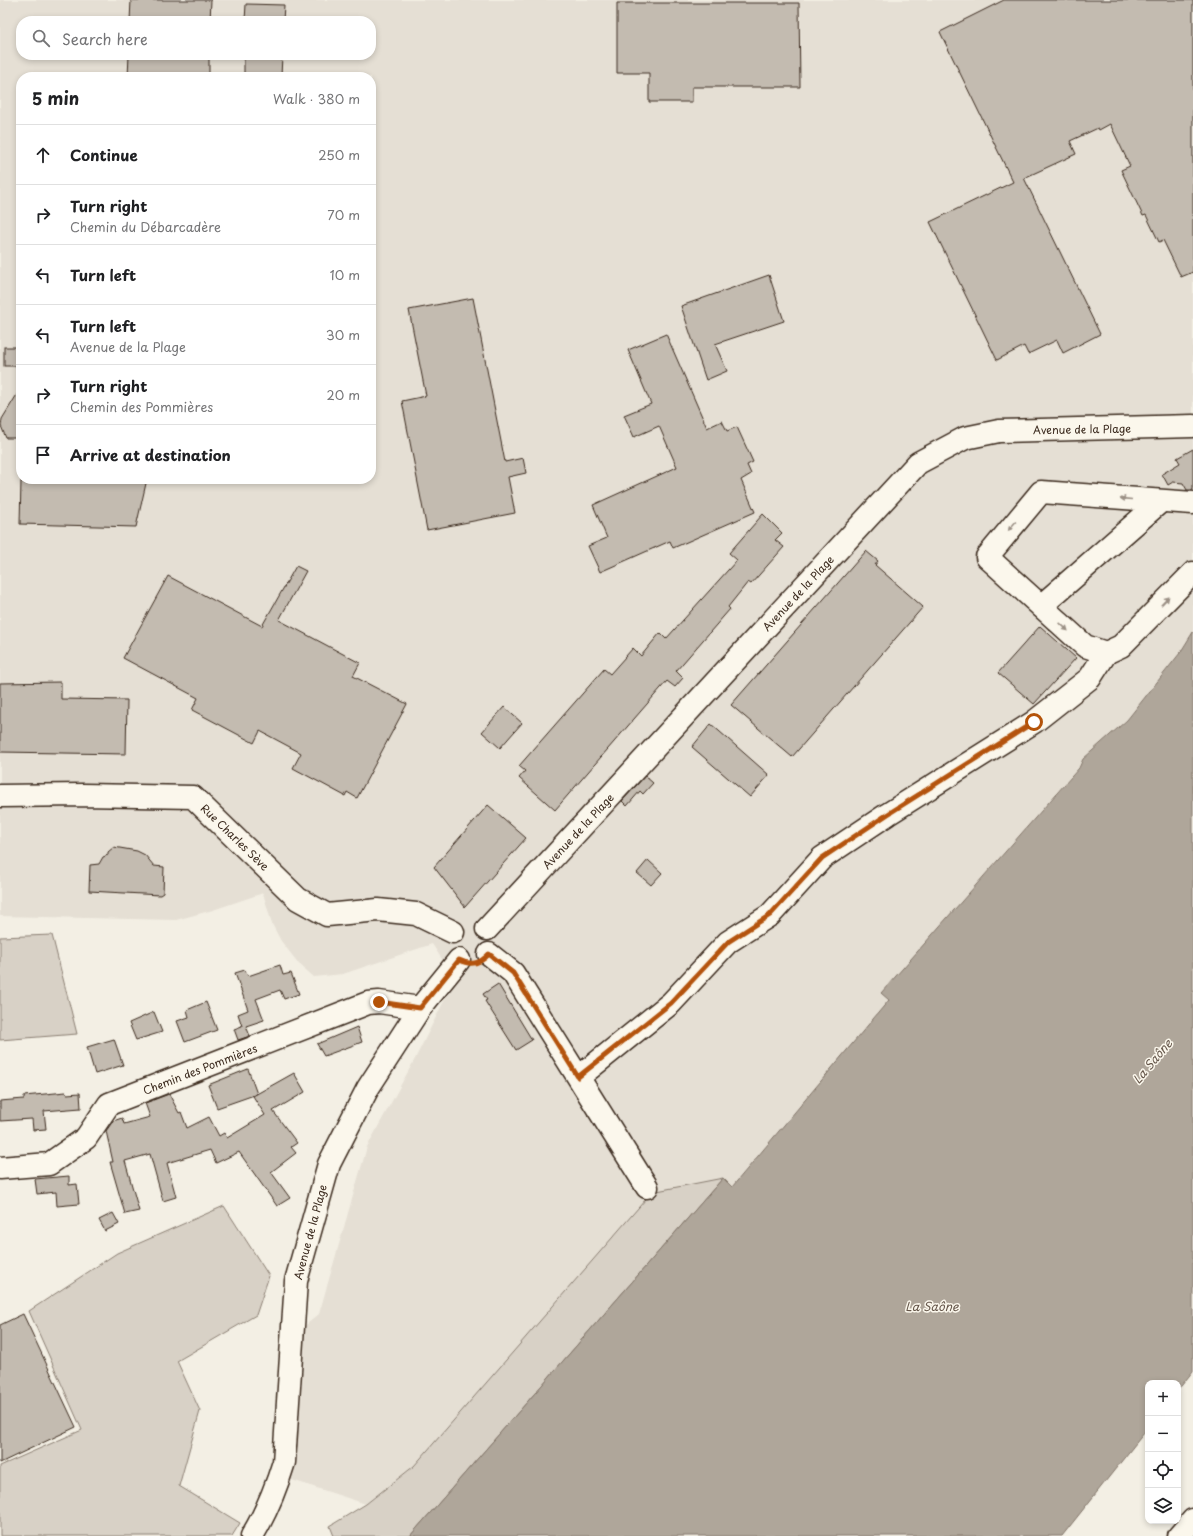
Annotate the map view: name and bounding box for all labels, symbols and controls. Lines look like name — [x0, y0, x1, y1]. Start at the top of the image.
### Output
search box — [16, 16, 376, 60]
icon: search — [30, 27, 52, 49]
text: Search here — [62, 27, 148, 50]
text: 5 min — [32, 85, 79, 111]
text: Walk · 380 m — [273, 89, 360, 108]
text: Continue — [70, 143, 138, 166]
icon: ahead — [32, 144, 54, 166]
text: 250 m — [318, 145, 360, 164]
text: Turn right — [70, 194, 147, 217]
icon: right — [32, 204, 54, 226]
text: 70 m — [327, 205, 360, 224]
text: Chemin du Débarcadère — [70, 217, 221, 236]
text: Turn left — [70, 263, 136, 286]
icon: left — [32, 264, 54, 286]
text: 10 m — [330, 265, 360, 284]
text: Turn left — [70, 314, 136, 337]
icon: left — [32, 324, 54, 346]
text: 30 m — [326, 325, 360, 344]
text: Avenue de la Plage — [70, 337, 186, 356]
text: Turn right — [70, 374, 147, 397]
icon: right — [32, 384, 54, 406]
text: 20 m — [326, 385, 360, 404]
text: Chemin des Pommières — [70, 397, 213, 416]
street label: Avenue de la Plage — [1033, 420, 1131, 438]
text: Arrive at destination — [70, 443, 231, 466]
icon: arrive — [32, 444, 54, 466]
one-way arrow — [1120, 495, 1132, 502]
one-way arrow — [1008, 521, 1017, 532]
street label: Avenue de la Plage — [758, 551, 838, 635]
one-way arrow — [1160, 596, 1170, 606]
one-way arrow — [1059, 623, 1069, 632]
route start — [1025, 713, 1043, 731]
street label: Avenue de la Plage — [538, 789, 618, 873]
street label: Rue Charles Sève — [197, 800, 273, 874]
route end — [370, 993, 388, 1011]
water label: La Saône — [1128, 1035, 1176, 1087]
street label: Chemin des Pommières — [140, 1039, 260, 1099]
street label: Avenue de la Plage — [289, 1182, 331, 1282]
water label: La Saône — [905, 1297, 959, 1315]
map controls — [1145, 1380, 1181, 1524]
button: + — [1145, 1380, 1181, 1416]
button: − — [1145, 1416, 1181, 1452]
button: locate — [1145, 1452, 1181, 1488]
button: layers — [1145, 1488, 1181, 1524]

